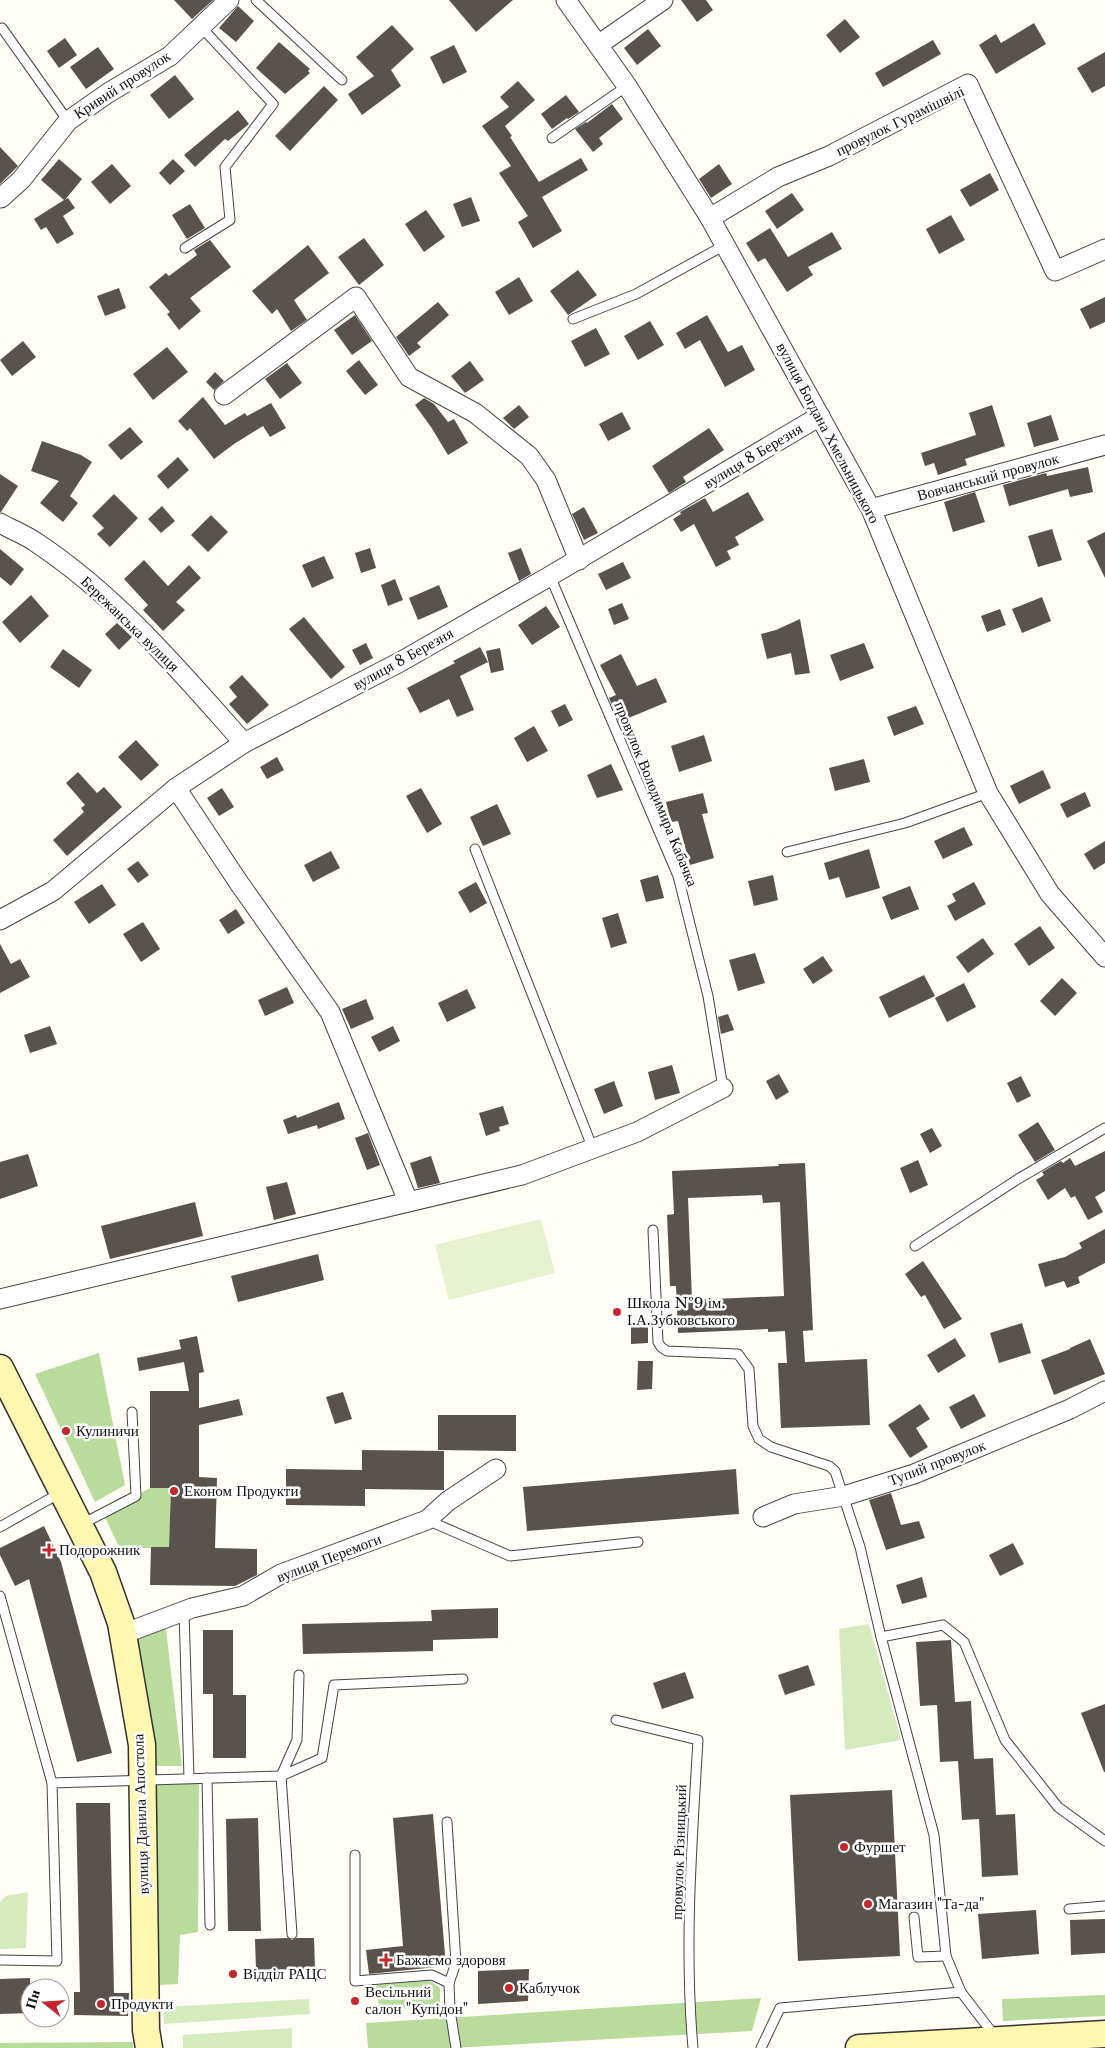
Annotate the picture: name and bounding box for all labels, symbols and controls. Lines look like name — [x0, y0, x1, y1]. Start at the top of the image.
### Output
street label: Кривий провулок — [70, 46, 174, 123]
street label: провулок Гурамішвілі — [832, 81, 967, 160]
street label: вулиця Богдана Хмельницького — [773, 339, 884, 527]
street label: вулиця 8 Березня — [700, 419, 806, 493]
street label: Вовчанський провулок — [915, 448, 1062, 505]
street label: Бережанська вулиця — [77, 572, 184, 676]
street label: вулиця 8 Березня — [349, 623, 456, 694]
street label: провулок Володимира Кабачка — [611, 698, 702, 889]
place label: Школа №9 ім. І.А.Зубковського — [627, 1293, 735, 1329]
marker: Школа №9 ім. І.А.Зубковського — [611, 1306, 623, 1318]
place label: Кулиничи — [76, 1421, 139, 1440]
marker: Кулиничи — [60, 1425, 72, 1437]
street label: Тупий провулок — [885, 1435, 989, 1490]
place label: Економ Продукти — [184, 1481, 298, 1500]
marker: Економ Продукти — [168, 1485, 180, 1497]
street label: вулиця Перемоги — [274, 1529, 384, 1586]
place label: Подорожник — [59, 1540, 141, 1559]
marker: Подорожник — [43, 1544, 55, 1556]
street label: вулиця Данила Апостола — [128, 1733, 153, 1895]
street label: провулок Різницький — [667, 1784, 690, 1920]
place label: Фуршет — [854, 1837, 906, 1856]
marker: Фуршет — [838, 1841, 850, 1853]
place label: Магазин "Та-да" — [878, 1894, 984, 1913]
marker: Магазин "Та-да" — [862, 1898, 874, 1910]
place label: Бажаємо здоровя — [396, 1950, 506, 1969]
marker: Бажаємо здоровя — [380, 1954, 392, 1966]
place label: Відділ РАЦС — [243, 1964, 327, 1983]
marker: Відділ РАЦС — [227, 1968, 239, 1980]
north arrow — [20, 1978, 70, 2028]
place label: Каблучок — [519, 1978, 581, 1997]
place label: Весільний салон "Купідон" — [365, 1982, 468, 2018]
marker: Каблучок — [503, 1982, 515, 1994]
text: Пн — [21, 1987, 44, 2011]
place label: Продукти — [111, 1994, 173, 2013]
marker: Весільний салон "Купідон" — [349, 1995, 361, 2007]
marker: Продукти — [95, 1998, 107, 2010]

